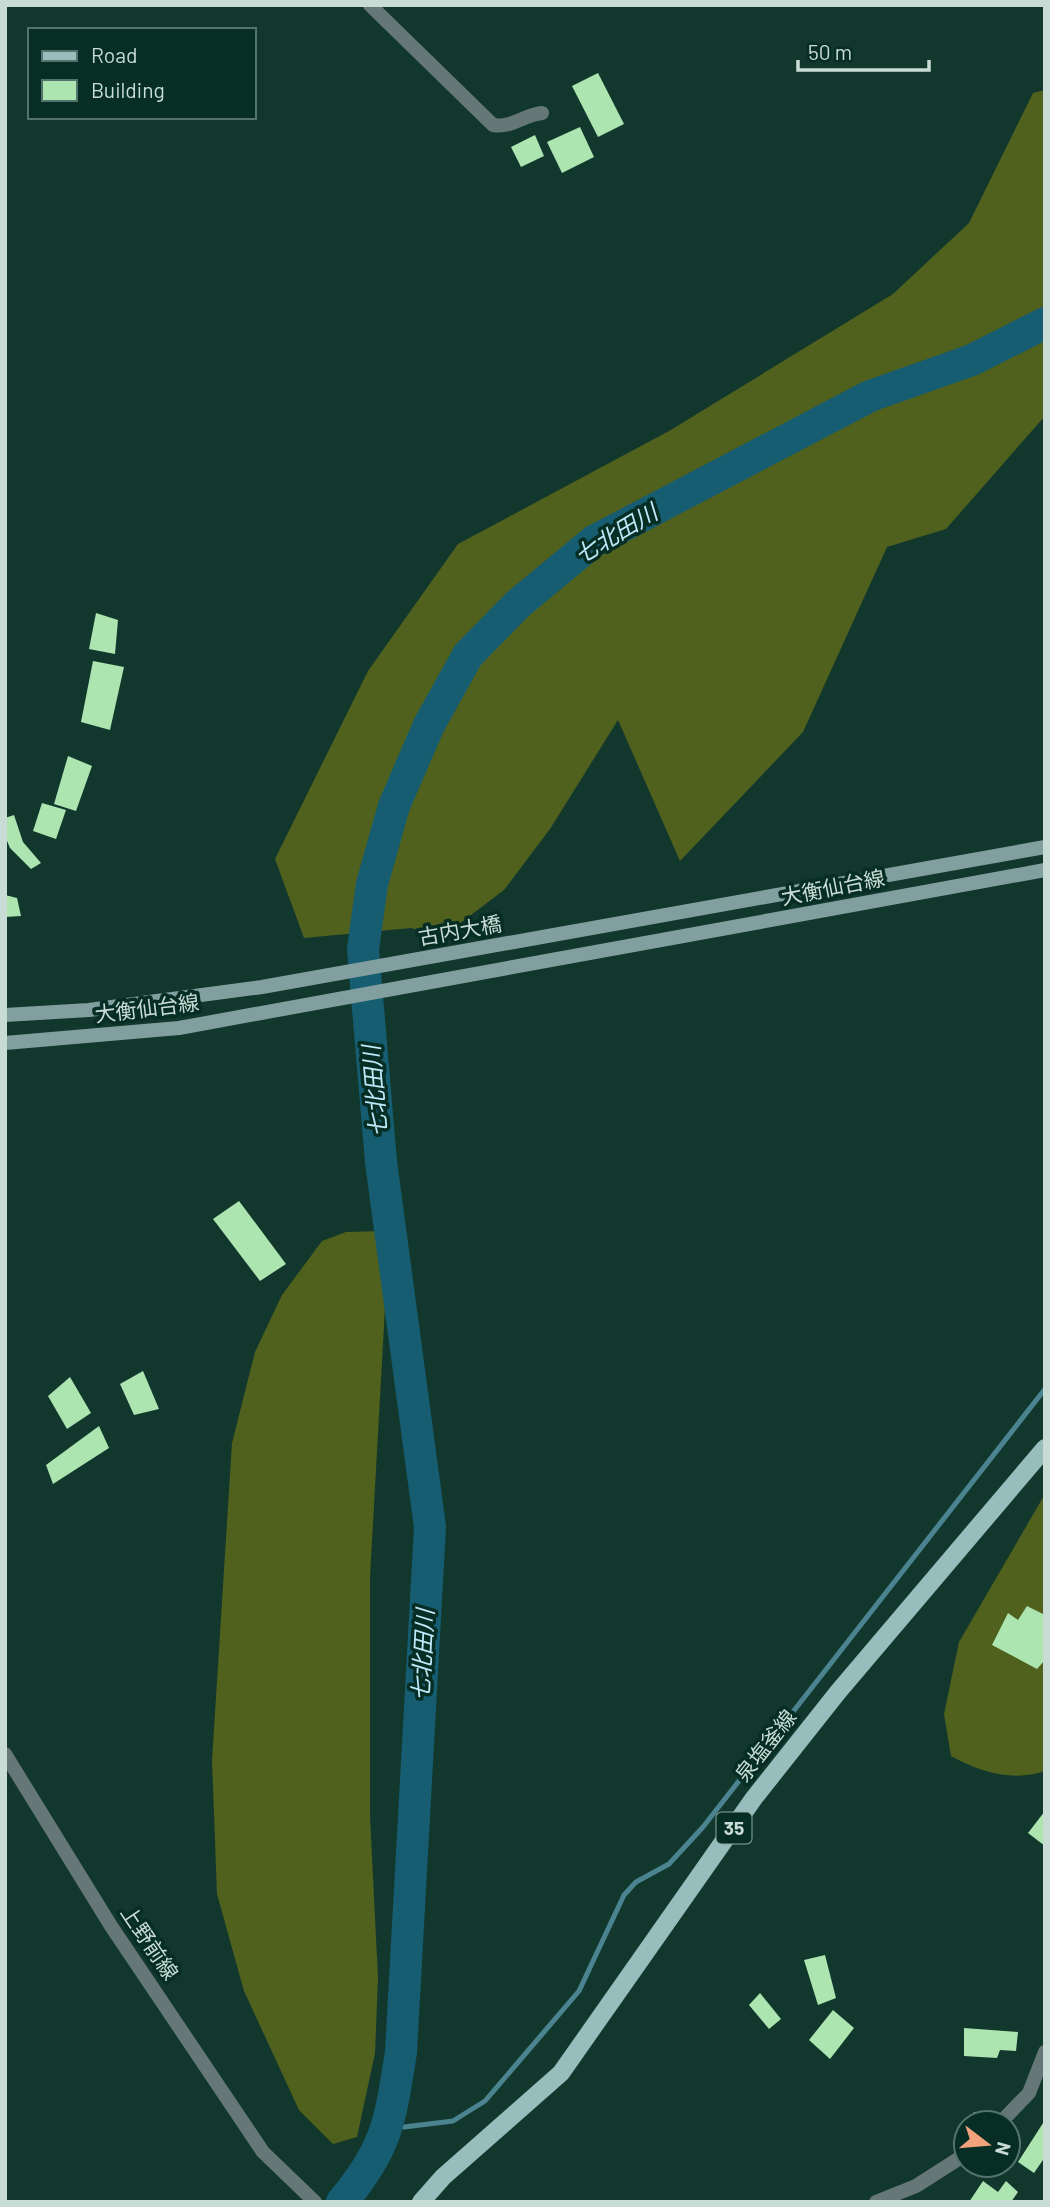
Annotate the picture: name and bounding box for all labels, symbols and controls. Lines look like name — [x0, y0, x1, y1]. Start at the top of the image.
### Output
legend — [28, 28, 256, 119]
scale bar — [798, 28, 929, 72]
text: 50 m — [808, 39, 852, 64]
text: Road — [91, 42, 137, 67]
text: Building — [91, 77, 165, 102]
water label: 七北田川 — [569, 496, 665, 569]
street label: 大衡仙台線 — [779, 864, 887, 909]
street label: 古内大橋 — [416, 910, 503, 949]
street label: 大衡仙台線 — [93, 989, 200, 1026]
water label: 七北田川 — [356, 1041, 392, 1138]
water label: 七北田川 — [406, 1605, 439, 1702]
street label: 泉塩釜線 — [729, 1704, 801, 1786]
road number: 35 — [716, 1812, 752, 1844]
street label: 上野前線 — [116, 1900, 184, 1984]
north arrow — [952, 2109, 1022, 2179]
text: N — [991, 2140, 1017, 2158]

